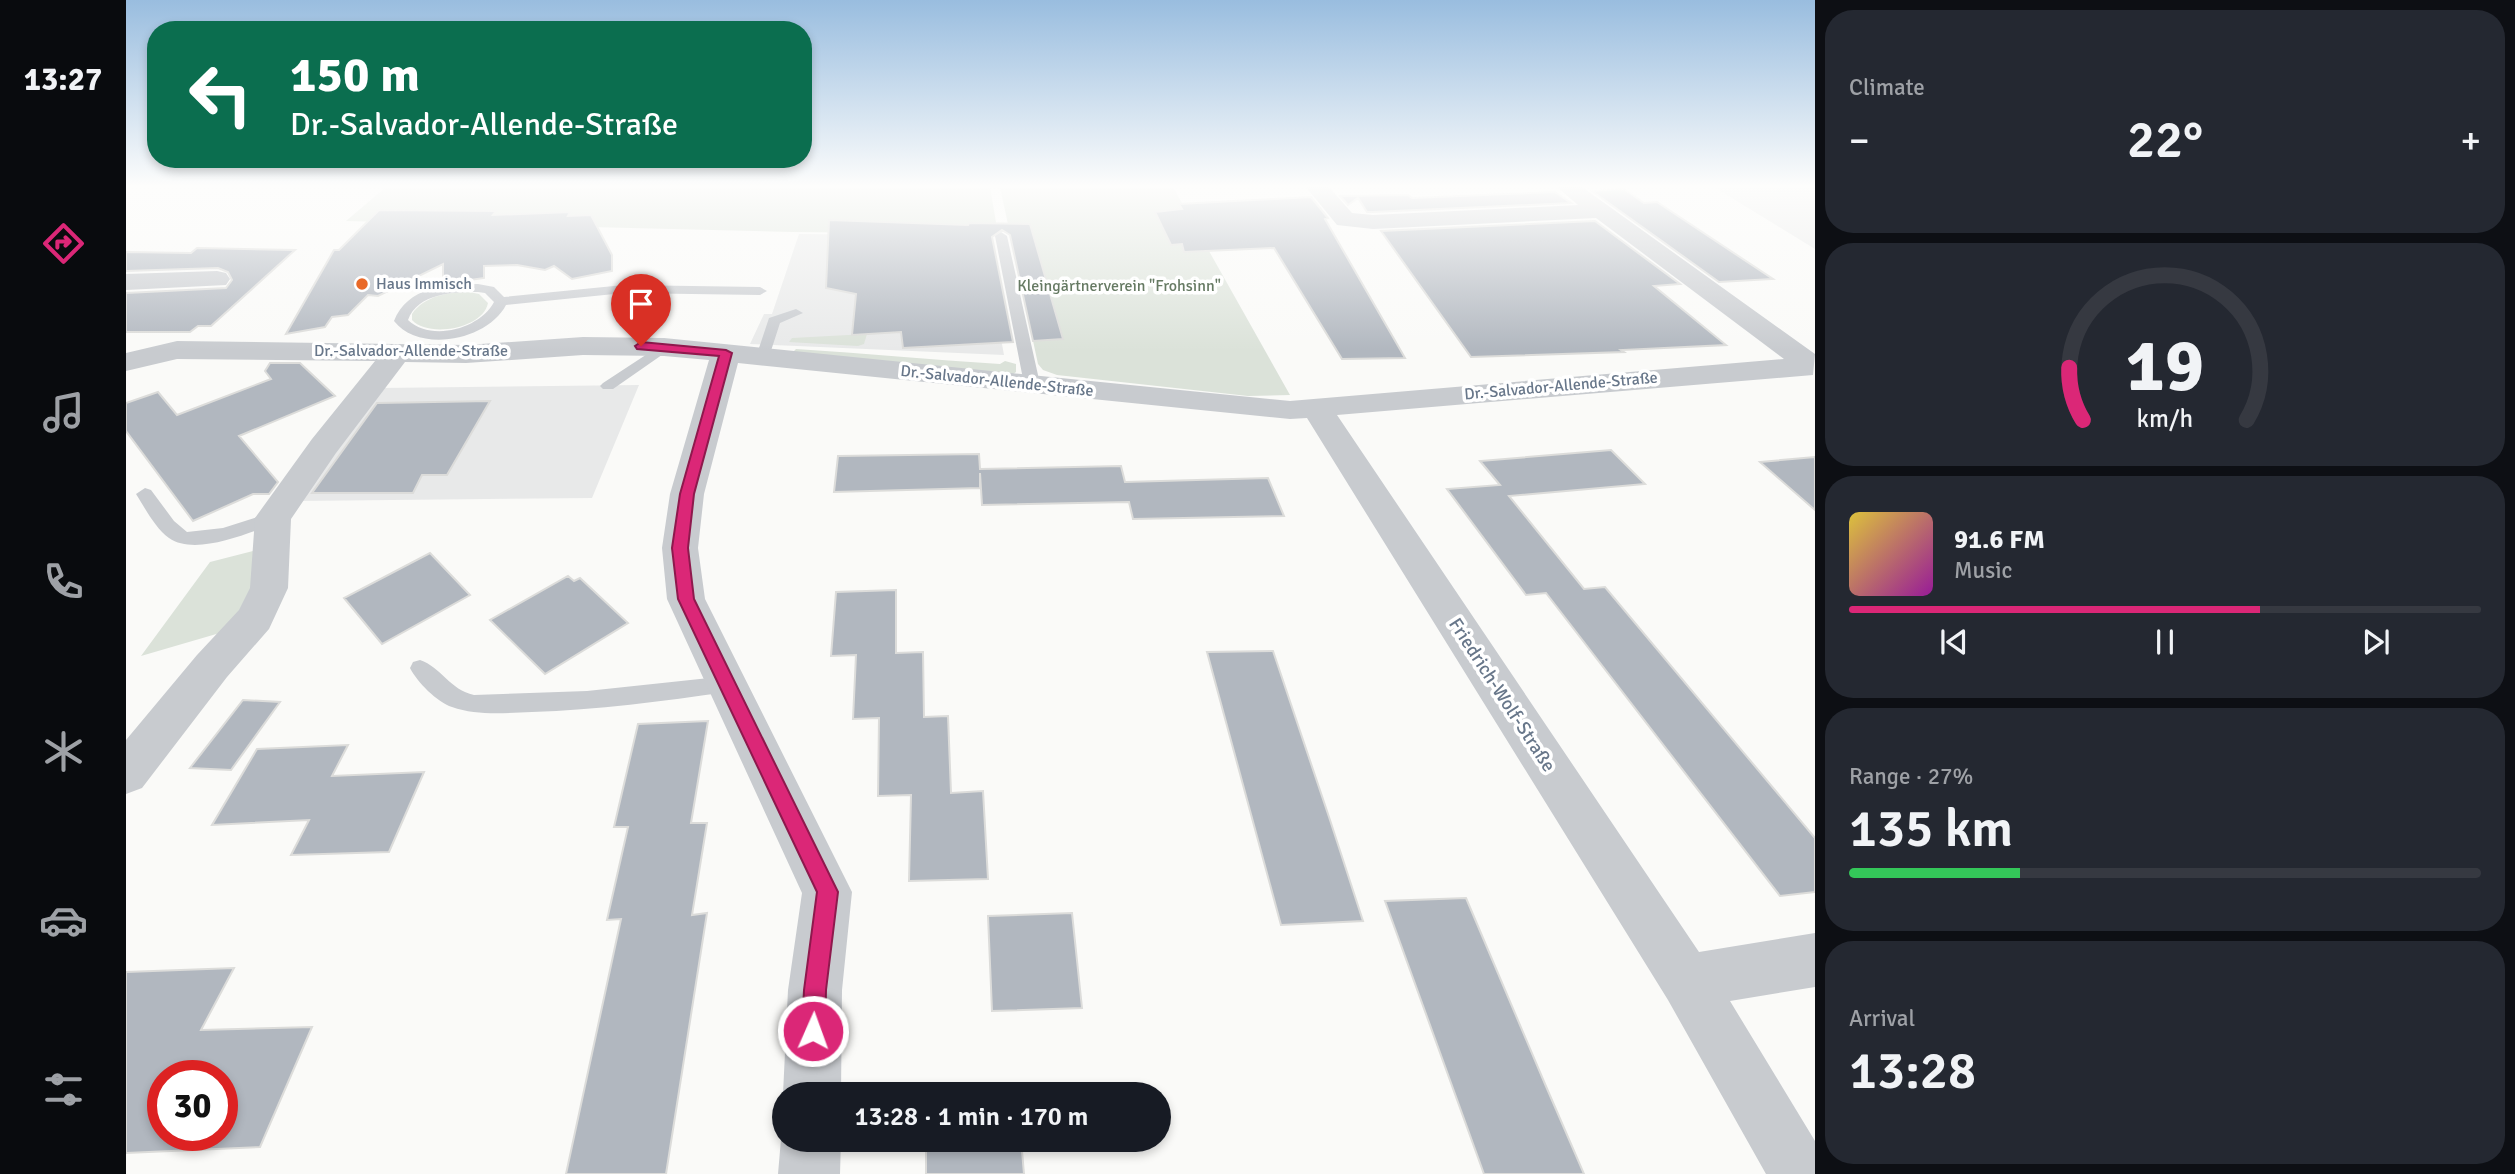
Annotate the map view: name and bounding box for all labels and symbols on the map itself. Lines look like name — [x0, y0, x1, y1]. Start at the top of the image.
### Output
place label: Haus Immisch — [376, 274, 472, 294]
pin — [611, 274, 671, 346]
marker: Haus Immisch — [354, 276, 370, 292]
park label: Kleingärtnerverein "Frohsinn" — [1017, 276, 1221, 296]
street label: Dr.-Salvador-Allende-Straße — [314, 341, 508, 361]
street label: Dr.-Salvador-Allende-Straße — [899, 361, 1095, 401]
street label: Dr.-Salvador-Allende-Straße — [1463, 368, 1659, 404]
street label: Friedrich-Wolf-Straße — [1443, 613, 1561, 777]
position arrow — [776, 994, 850, 1068]
speed limit sign: 30 — [147, 1060, 238, 1151]

